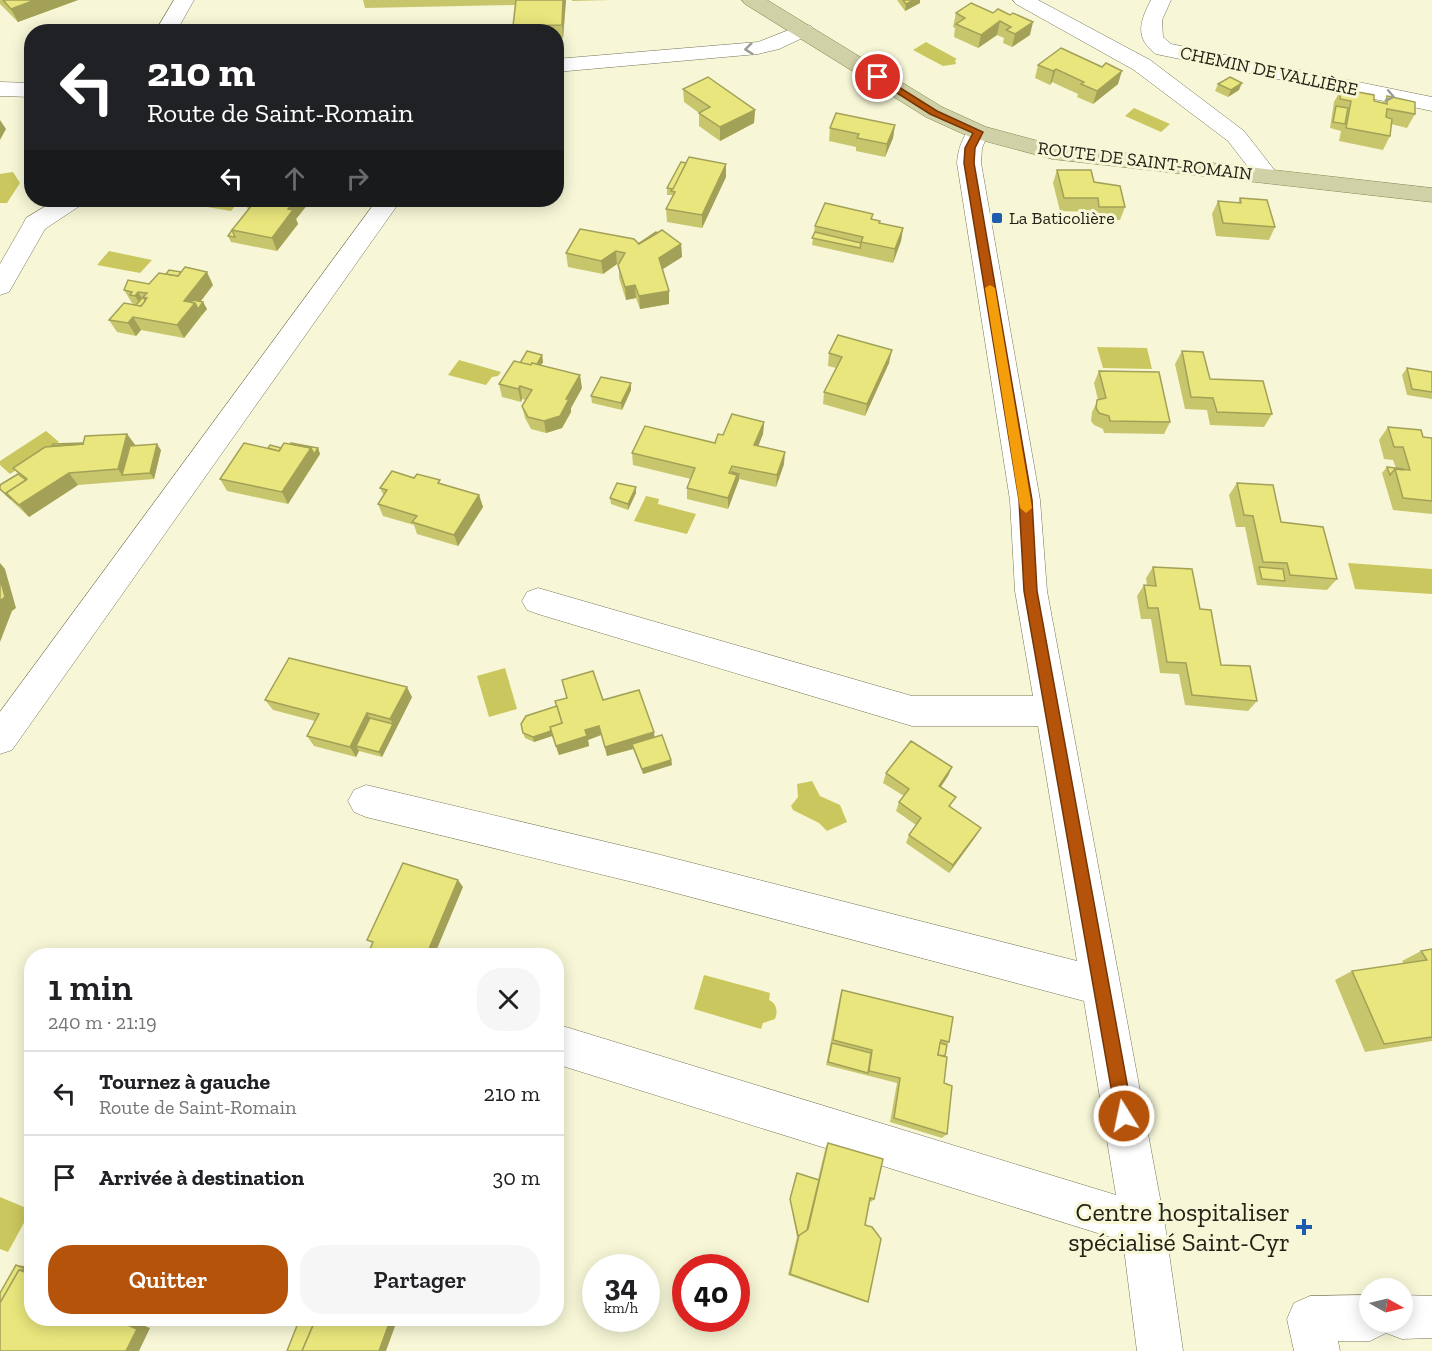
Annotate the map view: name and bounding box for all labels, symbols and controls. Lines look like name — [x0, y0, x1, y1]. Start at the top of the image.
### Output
street label: CHEMIN DE VALLIÈRE — [1178, 41, 1360, 101]
one-way arrow — [745, 42, 754, 55]
text: 210 m — [147, 46, 255, 97]
icon: left — [48, 48, 126, 126]
pin — [852, 51, 903, 102]
icon: arrive — [861, 60, 894, 93]
one-way arrow — [1385, 89, 1395, 102]
text: Route de Saint-Romain — [147, 97, 414, 129]
street label: ROUTE DE SAINT-ROMAIN — [1036, 137, 1254, 185]
icon: left — [215, 162, 248, 195]
icon: ahead — [278, 162, 311, 195]
icon: right — [341, 162, 374, 195]
place label: La Baticolière — [1009, 207, 1115, 229]
marker: La Baticolière — [990, 211, 1004, 225]
text: 1 min — [48, 966, 133, 1009]
button: close — [477, 968, 540, 1031]
text: 240 m · 21:19 — [48, 1010, 157, 1034]
text: Tournez à gauche — [99, 1068, 270, 1095]
icon: left — [48, 1077, 81, 1110]
text: 210 m — [484, 1080, 540, 1107]
position arrow — [1092, 1084, 1156, 1148]
text: Route de Saint-Romain — [99, 1095, 296, 1119]
icon: arrive — [48, 1161, 81, 1194]
text: Arrivée à destination — [99, 1164, 304, 1191]
text: 30 m — [493, 1164, 540, 1191]
place label: Centre hospitaliser spécialisé Saint-Cyr — [1068, 1196, 1290, 1258]
marker: Centre hospitaliser spécialisé Saint-Cyr — [1295, 1218, 1313, 1236]
button: Quitter — [48, 1245, 288, 1314]
button: Partager — [300, 1245, 540, 1314]
speed limit sign: 40 — [672, 1254, 750, 1332]
text: 34 — [604, 1268, 638, 1304]
north arrow — [1359, 1278, 1413, 1332]
map controls — [1359, 1278, 1413, 1332]
text: km/h — [604, 1299, 638, 1317]

